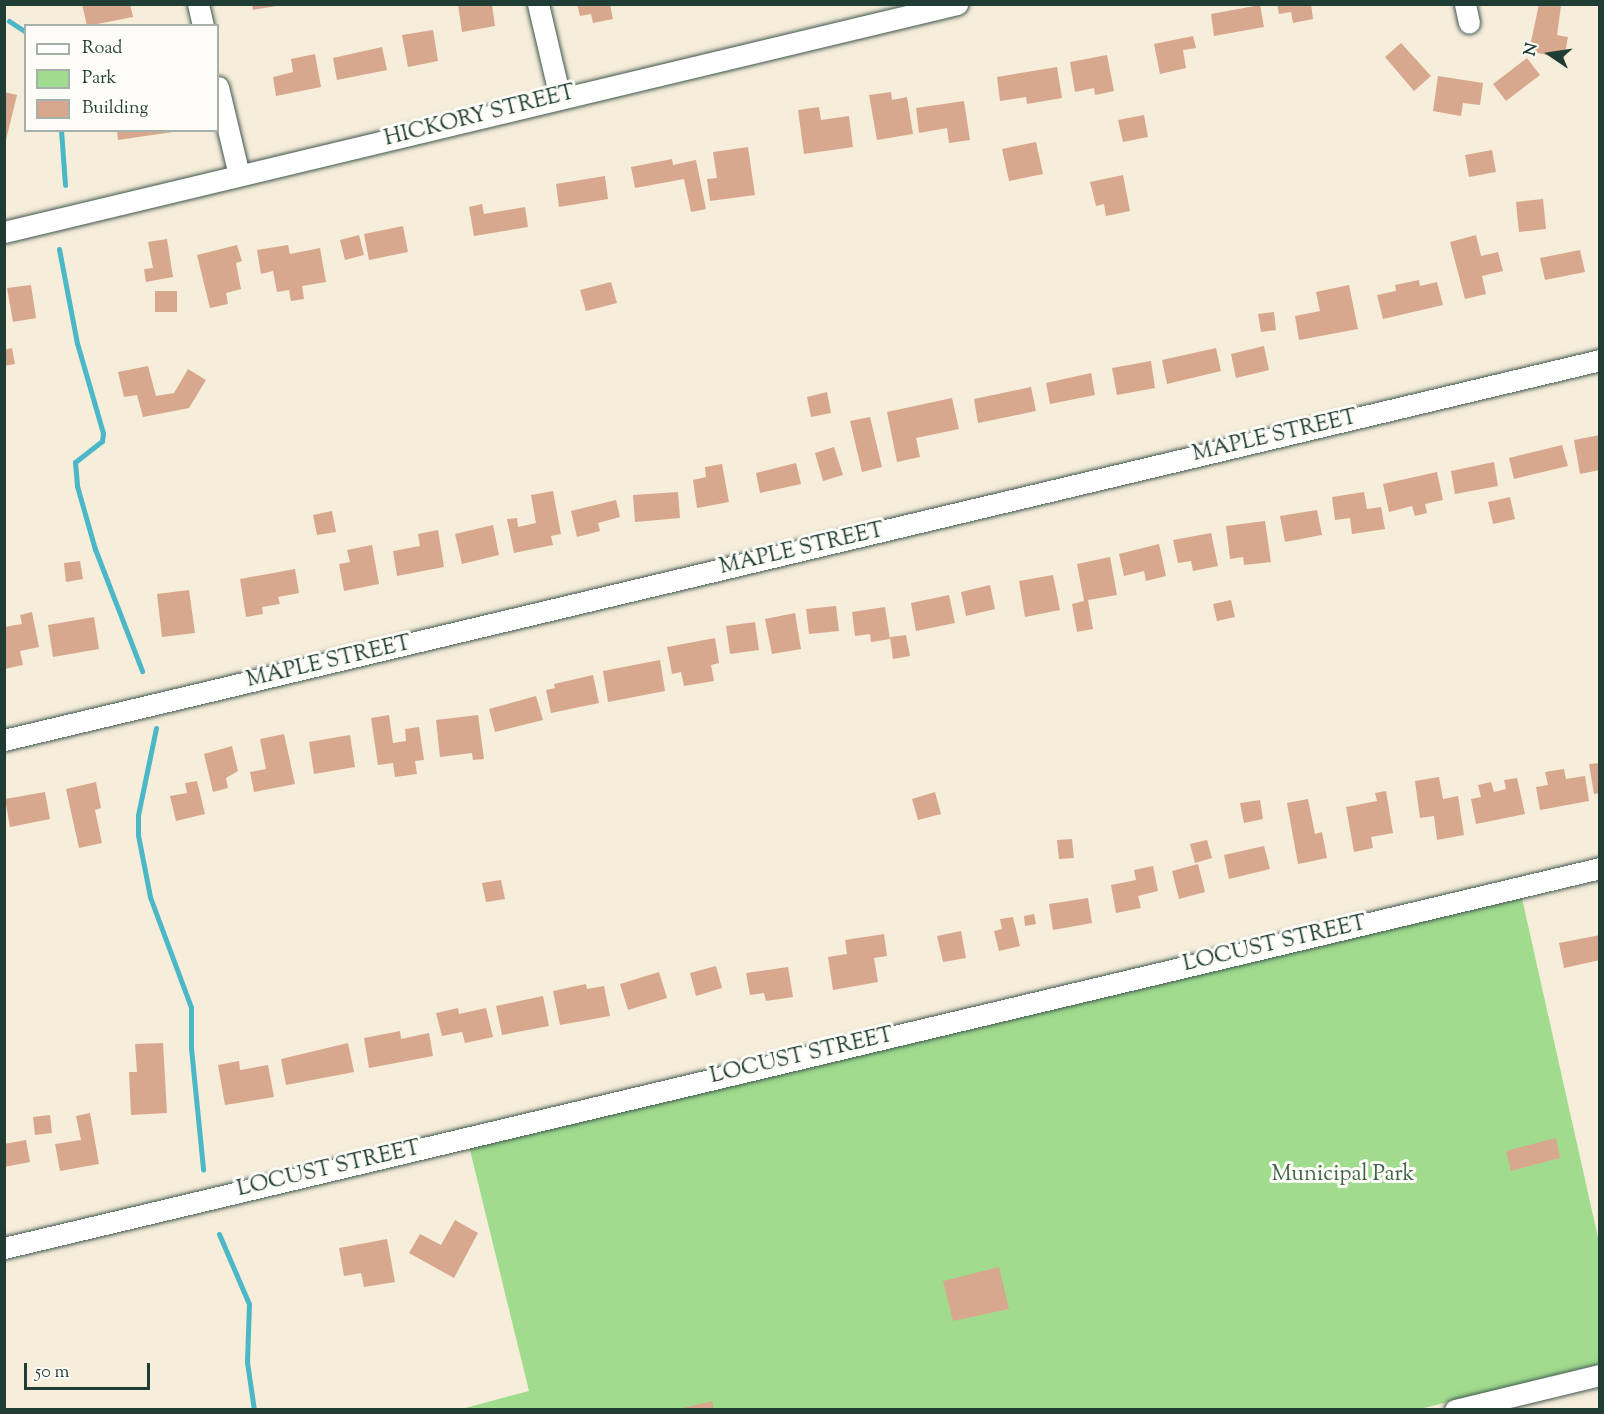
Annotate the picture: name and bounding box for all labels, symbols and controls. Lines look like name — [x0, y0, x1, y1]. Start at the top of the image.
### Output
legend — [24, 24, 219, 132]
north arrow — [1520, 24, 1580, 84]
text: Road — [82, 36, 122, 62]
text: N — [1519, 41, 1545, 59]
text: Park — [82, 66, 116, 92]
street label: HICKORY STREET — [382, 81, 578, 153]
text: Building — [82, 96, 148, 122]
street label: MAPLE STREET — [1190, 405, 1360, 469]
street label: MAPLE STREET — [717, 518, 887, 582]
street label: MAPLE STREET — [244, 631, 414, 695]
street label: LOCUST STREET — [1181, 911, 1369, 979]
street label: LOCUST STREET — [708, 1023, 896, 1091]
street label: LOCUST STREET — [235, 1136, 423, 1204]
park label: Municipal Park — [1271, 1163, 1415, 1189]
scale bar — [27, 1351, 153, 1389]
text: 50 m — [35, 1360, 69, 1386]

